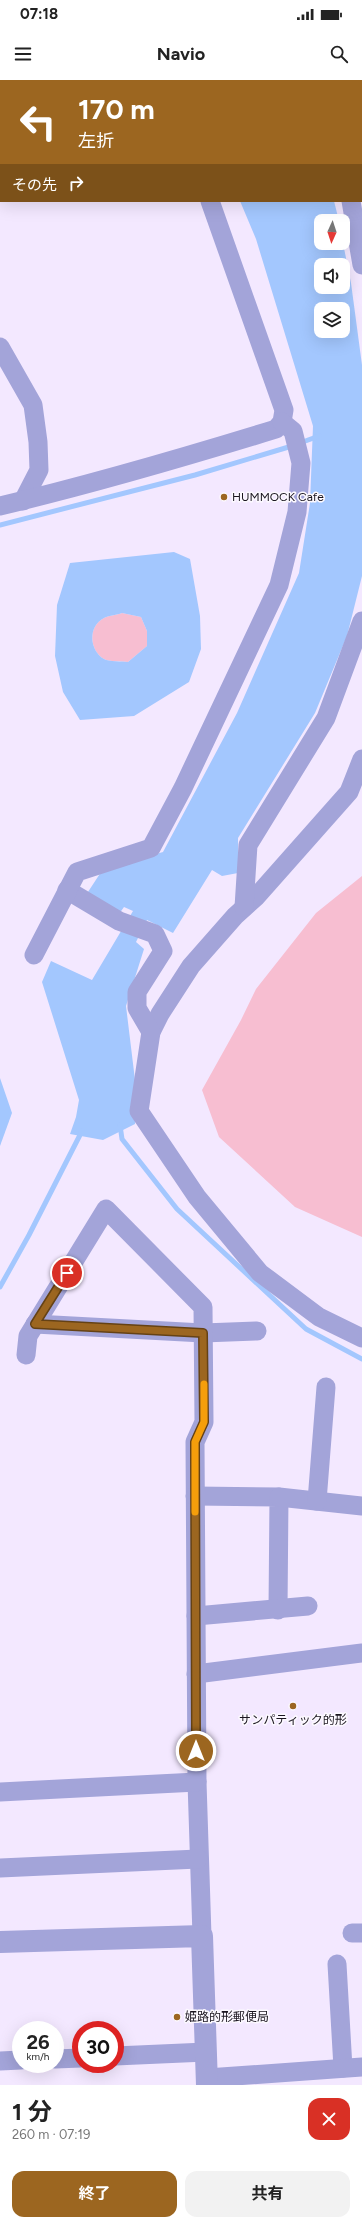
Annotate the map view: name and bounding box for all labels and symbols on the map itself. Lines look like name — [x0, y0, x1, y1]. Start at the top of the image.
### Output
north arrow — [314, 214, 350, 250]
place label: HUMMOCK Cafe — [232, 490, 324, 504]
marker: HUMMOCK Cafe — [219, 492, 229, 502]
pin — [50, 1256, 84, 1290]
marker: サンパティック的形 — [288, 1701, 298, 1711]
place label: サンパティック的形 — [239, 1713, 347, 1727]
position arrow — [175, 1730, 217, 1772]
place label: 姫路的形郵便局 — [185, 2010, 269, 2024]
marker: 姫路的形郵便局 — [172, 2012, 182, 2022]
speed limit sign: 30 — [72, 2021, 124, 2073]

